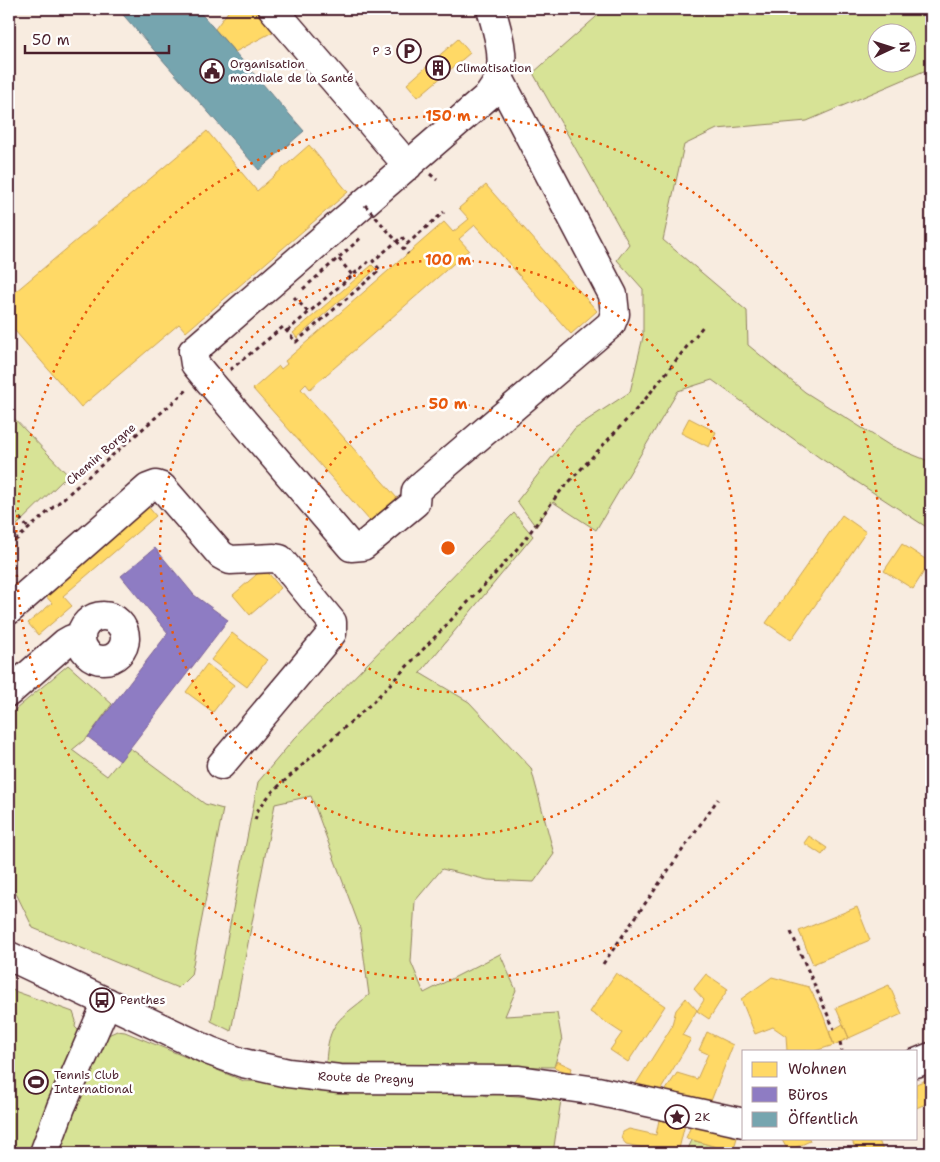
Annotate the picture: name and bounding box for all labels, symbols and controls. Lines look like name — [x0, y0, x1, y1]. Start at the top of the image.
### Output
scale bar — [25, 22, 169, 54]
north arrow — [868, 22, 918, 72]
text: 50 m — [32, 30, 70, 50]
parking icon: P 3 — [396, 38, 422, 64]
text: N — [896, 41, 914, 53]
place label: P 3 — [373, 43, 392, 59]
building icon: Climatisation — [425, 55, 451, 81]
place label: Organisation mondiale de la Santé — [230, 56, 354, 86]
public building icon: Organisation mondiale de la Santé — [199, 58, 225, 84]
place label: Climatisation — [456, 60, 532, 76]
text: 150 m — [425, 106, 471, 126]
text: 100 m — [425, 250, 471, 270]
text: 50 m — [429, 394, 468, 414]
street label: Chemin Borgne — [63, 419, 139, 489]
centre of rings — [439, 539, 457, 557]
bus stop icon: Penthes — [89, 987, 115, 1013]
place label: Penthes — [120, 992, 165, 1008]
legend — [742, 1050, 918, 1140]
text: Wohnen — [788, 1059, 847, 1079]
place label: Tennis Club International — [54, 1067, 133, 1097]
street label: Route de Pregny — [318, 1068, 414, 1088]
sports icon: Tennis Club International — [23, 1069, 49, 1095]
text: Büros — [788, 1085, 828, 1105]
place icon: 2K — [664, 1104, 690, 1130]
place label: 2K — [694, 1109, 710, 1125]
text: Öffentlich — [788, 1109, 858, 1129]

